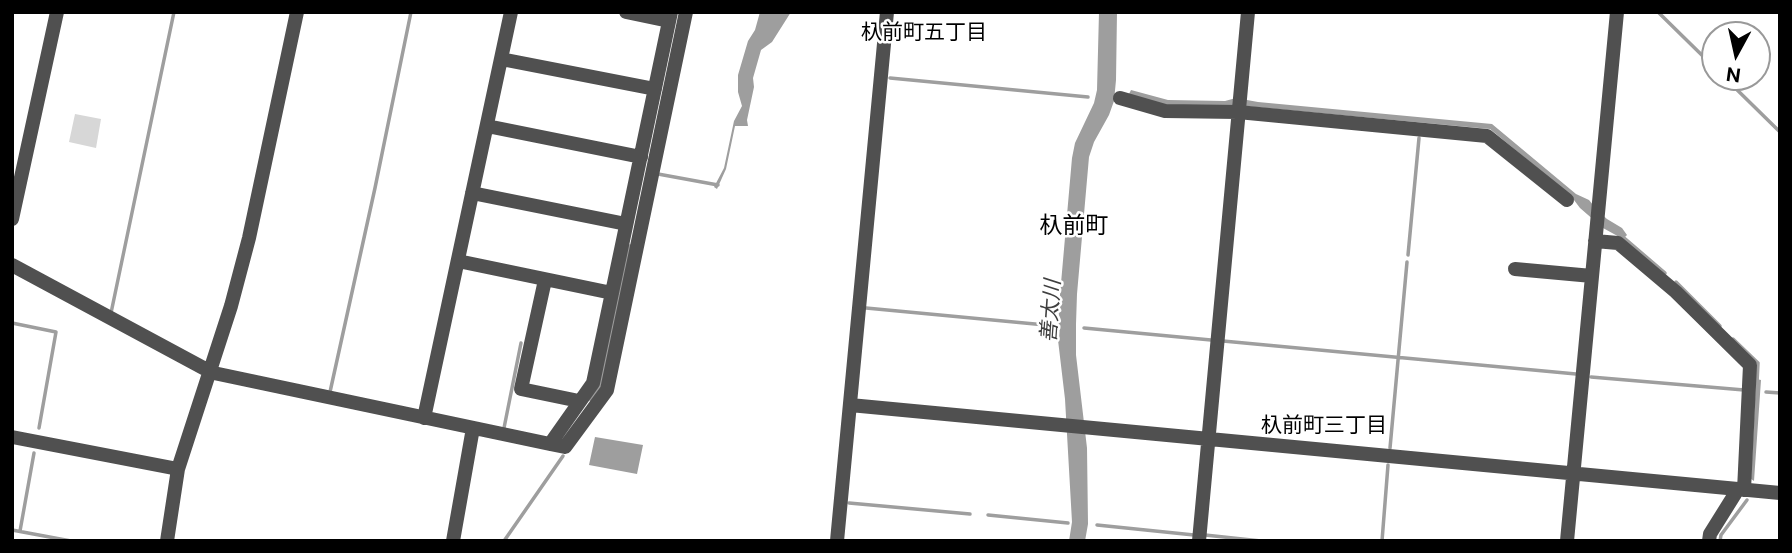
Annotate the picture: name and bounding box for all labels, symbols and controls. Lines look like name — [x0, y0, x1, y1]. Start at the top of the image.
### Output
district label: 杁前町五丁目 — [861, 20, 987, 46]
north arrow — [1701, 21, 1771, 91]
text: N — [1724, 63, 1742, 87]
district label: 杁前町 — [1040, 212, 1108, 240]
water label: 善太川 — [1036, 279, 1066, 343]
district label: 杁前町三丁目 — [1261, 413, 1387, 439]

